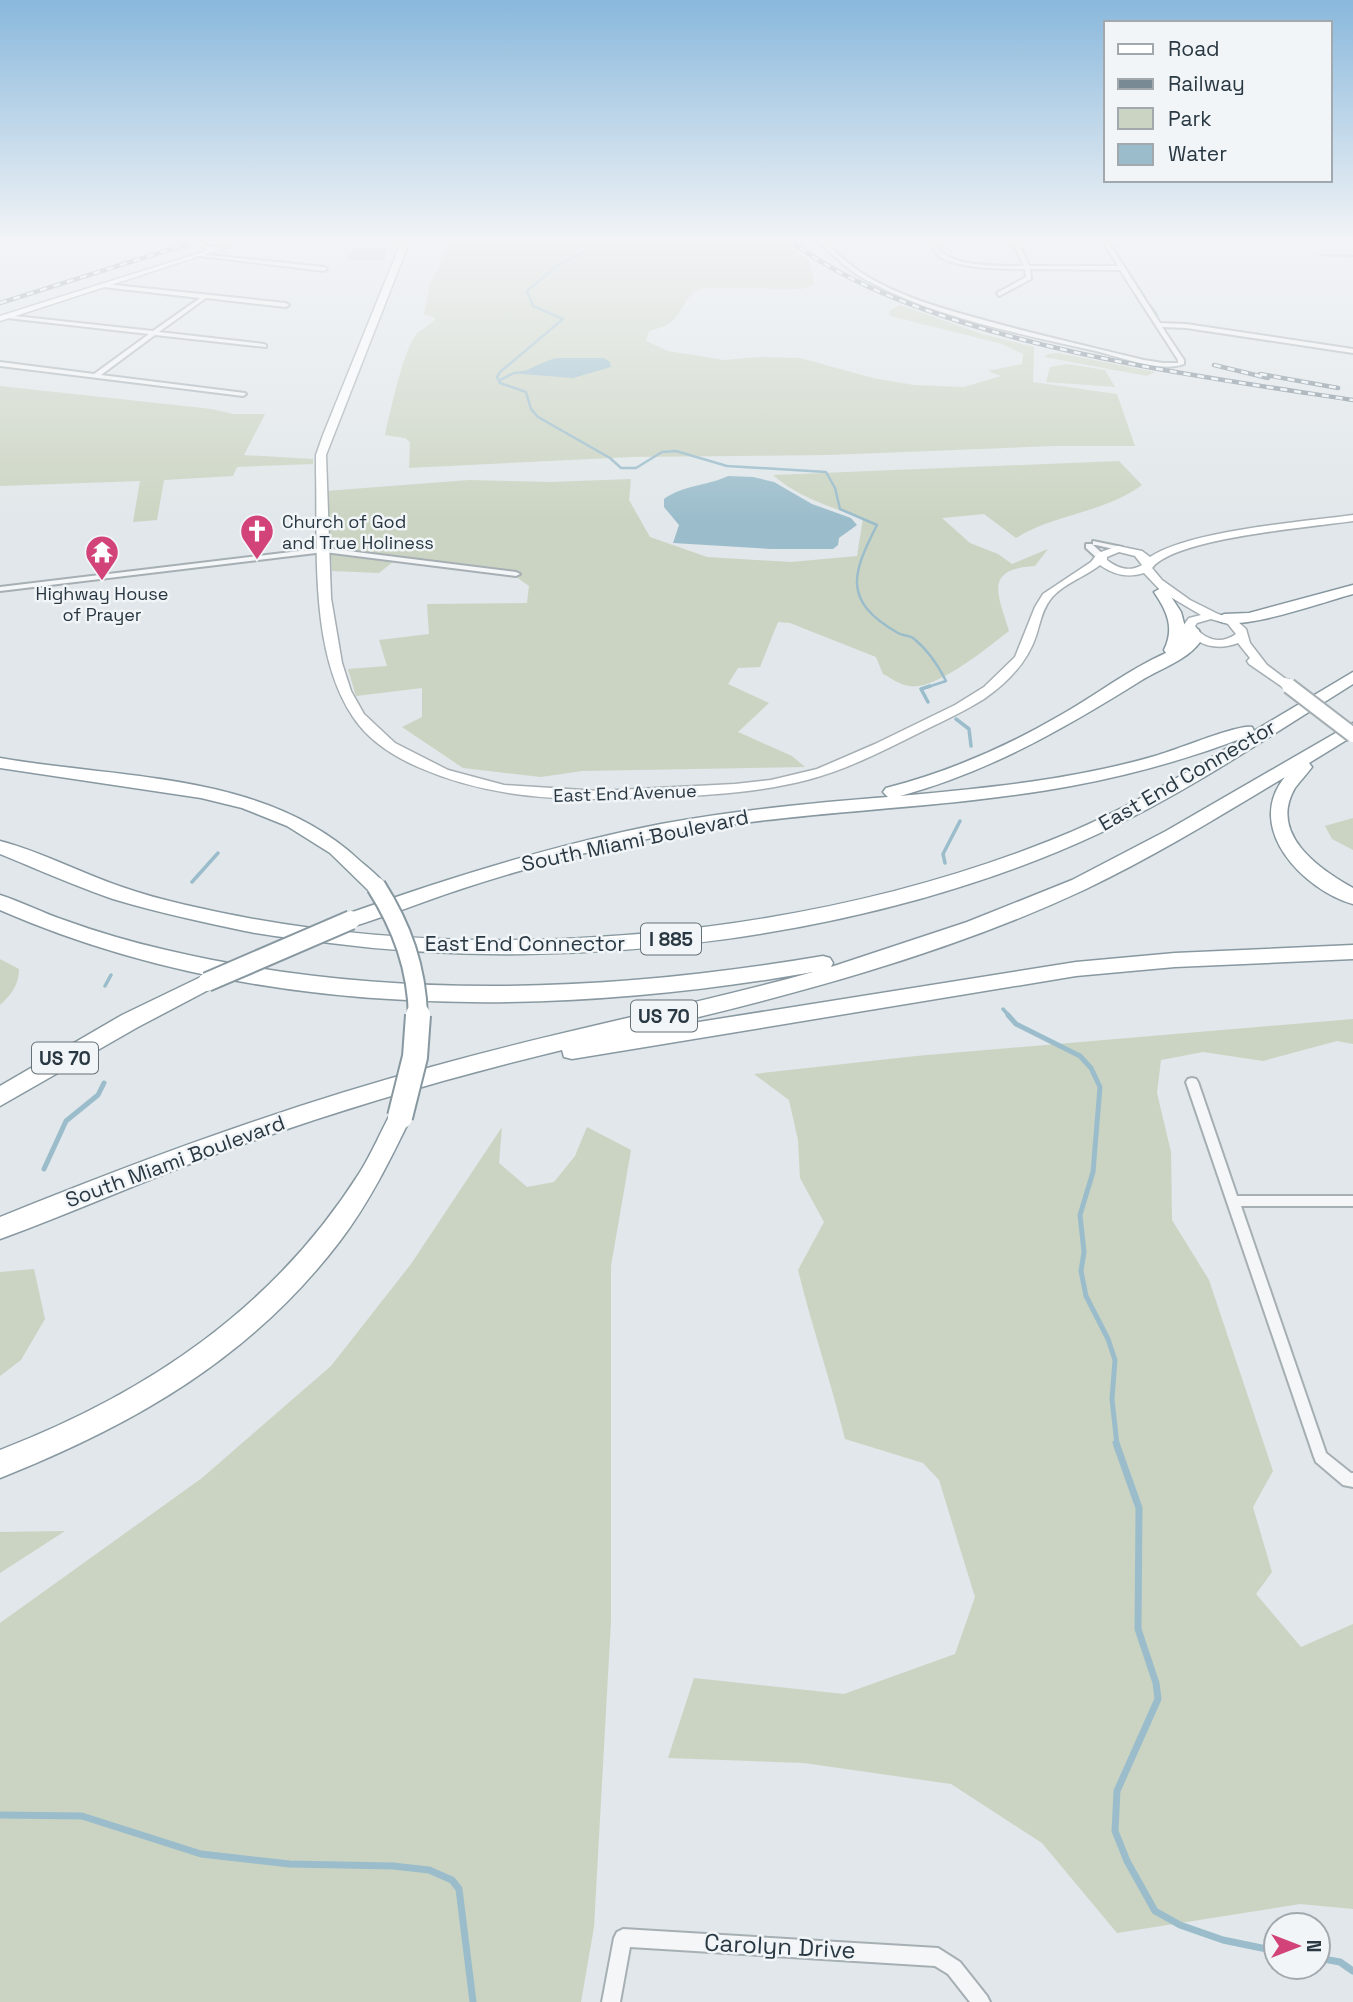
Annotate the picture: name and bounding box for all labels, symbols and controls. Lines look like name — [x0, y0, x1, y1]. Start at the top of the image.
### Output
legend — [1104, 21, 1332, 182]
text: Road — [1168, 35, 1220, 62]
text: Railway — [1168, 70, 1245, 97]
text: Park — [1168, 105, 1212, 132]
text: Water — [1168, 140, 1227, 167]
place label: Church of God and True Holiness — [282, 510, 434, 554]
church icon: Church of God and True Holiness — [238, 512, 276, 561]
temple icon: Highway House of Prayer — [83, 533, 121, 582]
place label: Highway House of Prayer — [36, 582, 168, 626]
street label: East End Connector — [1094, 713, 1281, 837]
street label: East End Avenue — [553, 779, 697, 807]
street label: South Miami Boulevard — [519, 803, 751, 877]
road number: I 885 — [641, 923, 701, 954]
street label: East End Connector — [425, 930, 625, 957]
road number: US 70 — [631, 1000, 697, 1032]
road number: US 70 — [32, 1042, 98, 1074]
street label: South Miami Boulevard — [62, 1109, 288, 1213]
north arrow — [1262, 1911, 1332, 1981]
street label: Carolyn Drive — [703, 1927, 857, 1965]
text: N — [1301, 1940, 1326, 1952]

